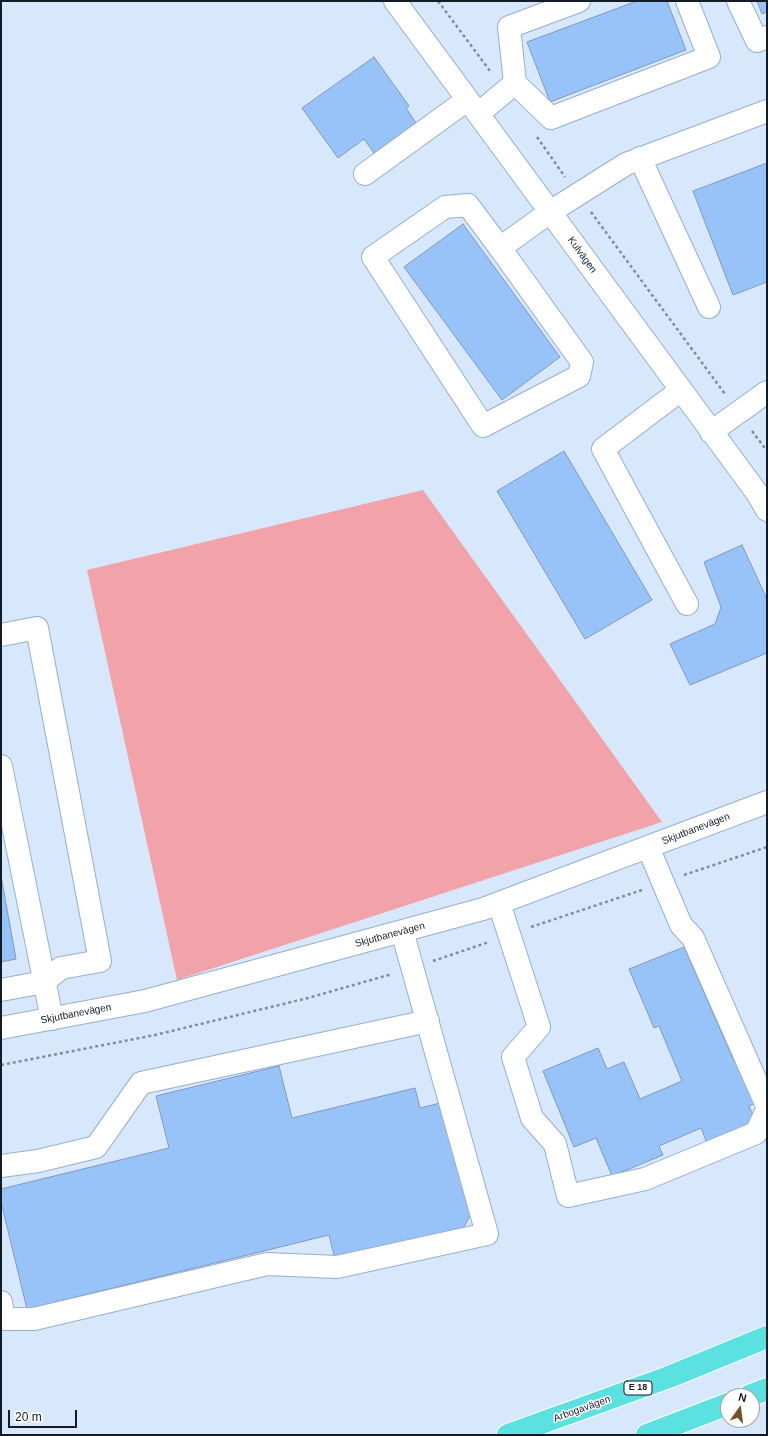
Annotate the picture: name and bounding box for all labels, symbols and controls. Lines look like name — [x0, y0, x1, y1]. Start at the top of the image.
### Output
street label: Kulvägen — [565, 235, 599, 275]
street label: Skjutbanevägen — [660, 811, 732, 847]
street label: Skjutbanevägen — [354, 920, 426, 950]
street label: Skjutbanevägen — [40, 1001, 112, 1027]
road number: E 18 — [624, 1381, 652, 1395]
north arrow — [720, 1388, 760, 1428]
text: N — [737, 1391, 748, 1404]
street label: Arbogavägen — [552, 1393, 612, 1425]
scale bar — [10, 1402, 79, 1428]
text: 20 m — [15, 1410, 42, 1424]

